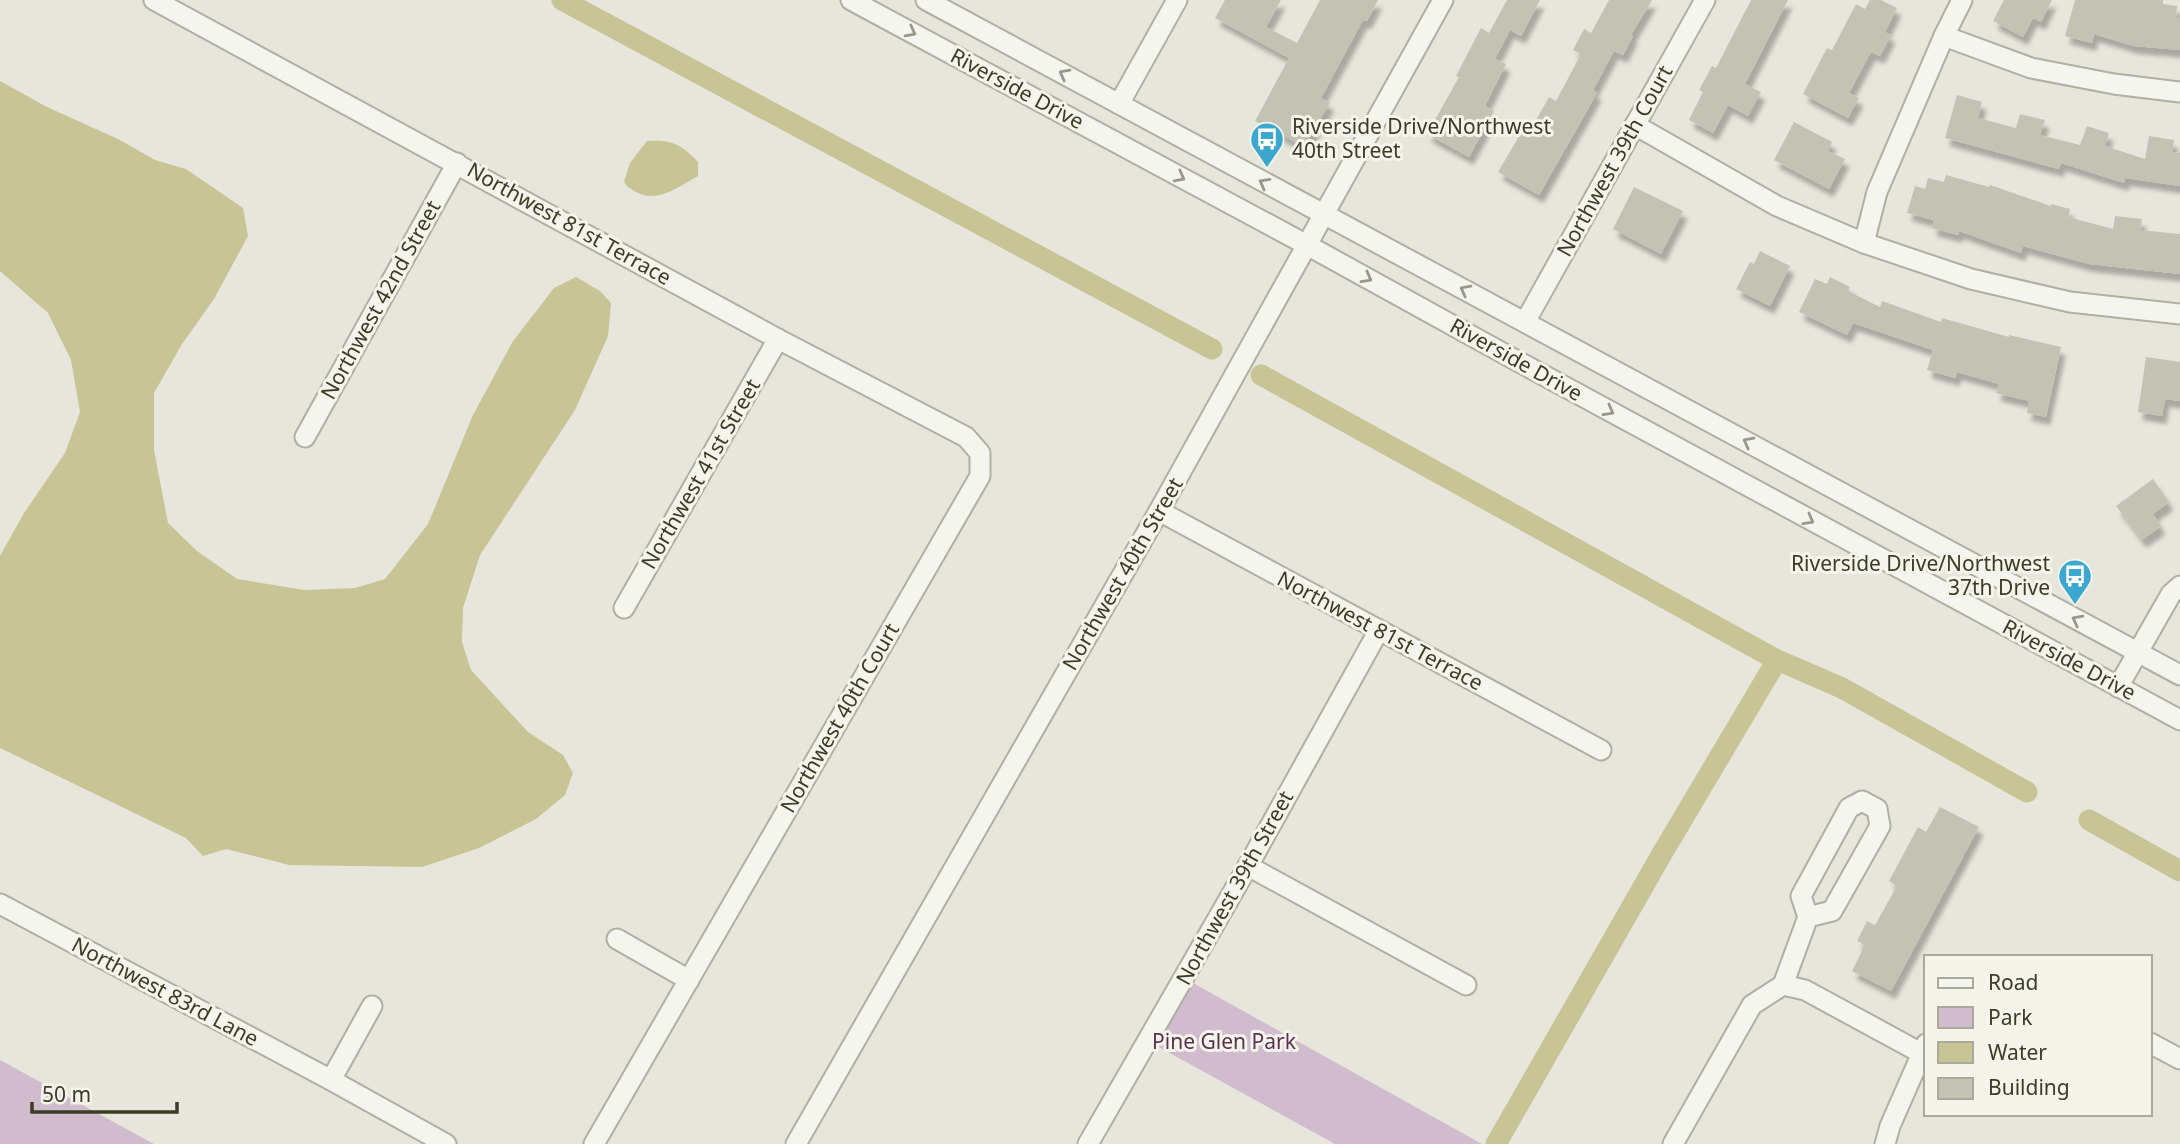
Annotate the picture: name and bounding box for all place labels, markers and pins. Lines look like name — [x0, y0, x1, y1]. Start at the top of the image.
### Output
place label: Riverside Drive/Northwest 40th Street — [1292, 112, 1551, 164]
bus stop icon: Riverside Drive/Northwest 40th Street — [1248, 120, 1286, 169]
place label: Riverside Drive/Northwest 37th Drive — [1791, 549, 2050, 601]
bus stop icon: Riverside Drive/Northwest 37th Drive — [2056, 557, 2094, 606]

